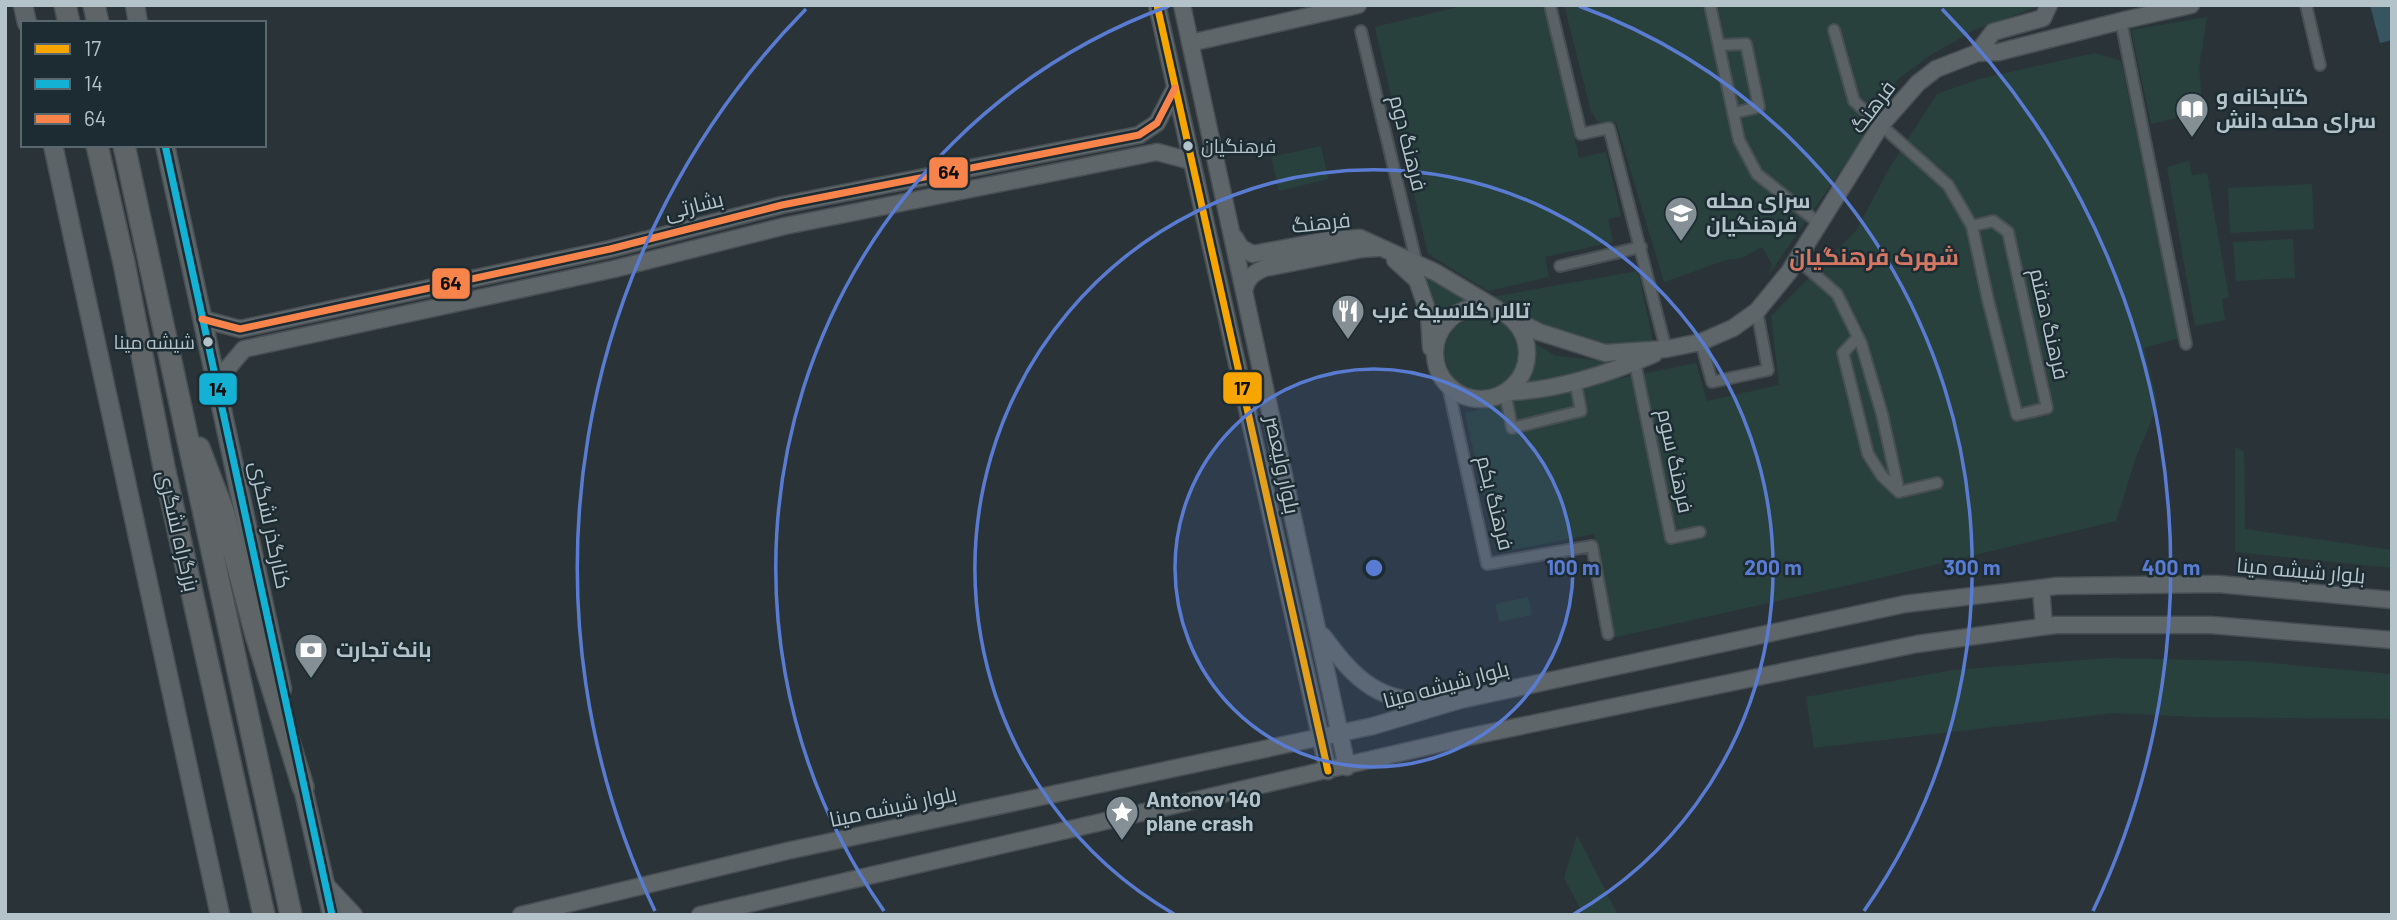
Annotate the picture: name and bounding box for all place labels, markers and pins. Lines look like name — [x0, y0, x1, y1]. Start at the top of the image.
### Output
place label: کتابخانه و سرای محله دانش — [2216, 83, 2376, 133]
library icon: کتابخانه و سرای محله دانش — [2173, 90, 2211, 139]
place label: فرهنگیان — [1201, 134, 1276, 158]
marker: فرهنگیان — [1181, 139, 1195, 153]
place label: سرای محله فرهنگیان — [1706, 187, 1811, 237]
school or university icon: سرای محله فرهنگیان — [1662, 194, 1700, 243]
restaurant icon: تالار کلاسیک غرب — [1329, 292, 1367, 341]
place label: تالار کلاسیک غرب — [1372, 297, 1531, 323]
place label: شیشه مینا — [114, 330, 195, 353]
marker: شیشه مینا — [201, 335, 215, 349]
centre of rings — [1362, 556, 1386, 580]
bank icon: بانک تجارت — [292, 631, 330, 680]
place label: بانک تجارت — [336, 636, 432, 662]
place label: Antonov 140 plane crash — [1146, 786, 1261, 835]
place icon: Antonov 140 plane crash — [1103, 793, 1141, 842]

